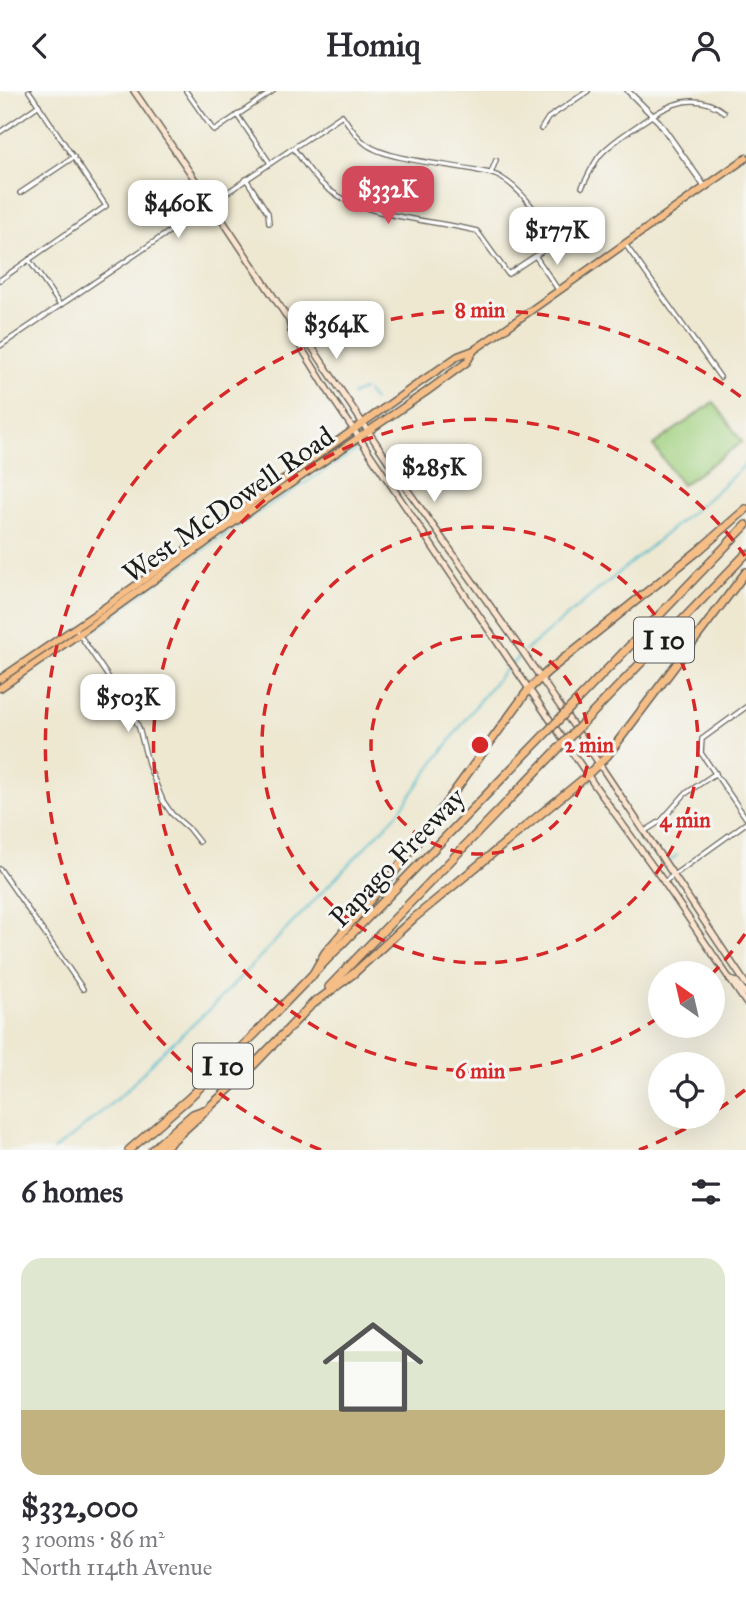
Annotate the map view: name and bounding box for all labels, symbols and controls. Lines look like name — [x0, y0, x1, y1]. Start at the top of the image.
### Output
text: Homiq — [326, 26, 420, 65]
icon: back — [21, 27, 59, 65]
icon: person — [687, 27, 725, 65]
pin: $332K — [339, 167, 437, 226]
text: $332K — [358, 175, 418, 203]
pin: $460K — [129, 181, 227, 240]
text: $460K — [144, 189, 212, 217]
pin: $177K — [508, 207, 606, 267]
text: $177K — [525, 216, 589, 244]
text: 8 min — [455, 297, 506, 323]
pin: $364K — [287, 301, 385, 361]
text: $364K — [304, 310, 368, 338]
street label: West McDowell Road — [116, 418, 341, 591]
pin: $285K — [385, 445, 483, 504]
text: $285K — [402, 453, 466, 481]
road number: I 10 — [634, 617, 694, 663]
pin: $503K — [79, 675, 177, 734]
text: $503K — [96, 683, 160, 711]
text: 2 min — [564, 732, 614, 758]
centre of rings — [468, 733, 492, 757]
street label: Papago Freeway — [322, 780, 473, 935]
text: 4 min — [659, 807, 711, 833]
north arrow — [648, 961, 724, 1038]
map controls — [648, 961, 725, 1129]
road number: I 10 — [193, 1043, 253, 1089]
button: locate — [648, 1052, 725, 1129]
text: 6 min — [455, 1058, 506, 1084]
icon: filters — [687, 1173, 725, 1211]
text: 6 homes — [21, 1174, 123, 1210]
icon: home — [310, 1304, 436, 1430]
text: $332,000 — [21, 1489, 139, 1525]
text: 3 rooms · 86 m² — [21, 1525, 165, 1553]
text: North 114th Avenue — [21, 1553, 212, 1581]

